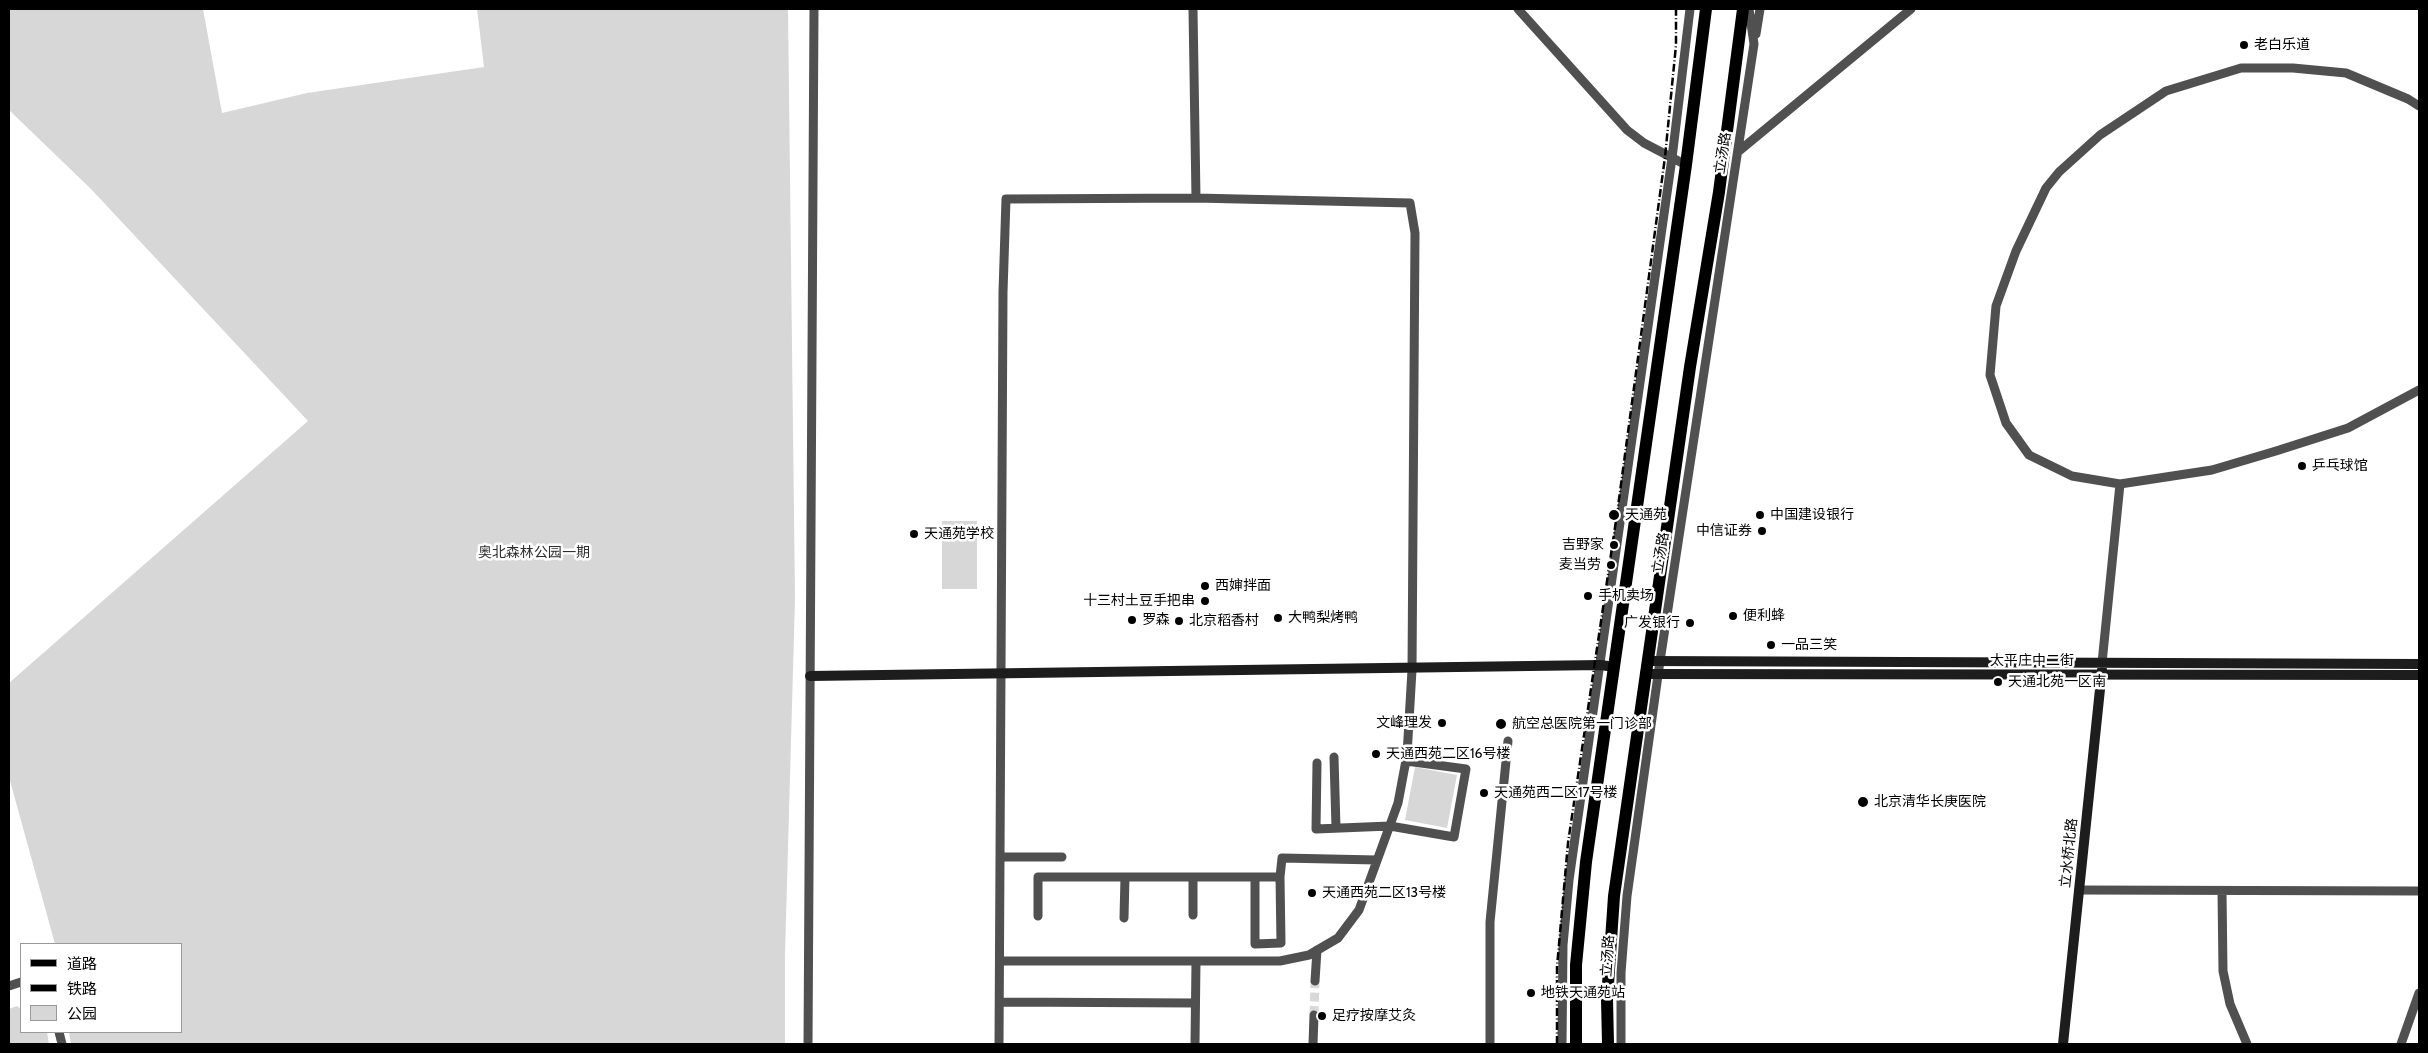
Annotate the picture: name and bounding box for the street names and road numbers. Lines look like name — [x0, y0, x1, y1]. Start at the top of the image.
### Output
street label: 立汤路 — [1711, 131, 1735, 175]
street label: 立汤路 — [1649, 531, 1673, 575]
street label: 太平庄中二街 — [1990, 653, 2074, 669]
street label: 立水桥北路 — [2057, 817, 2081, 889]
street label: 立汤路 — [1598, 934, 1618, 978]

